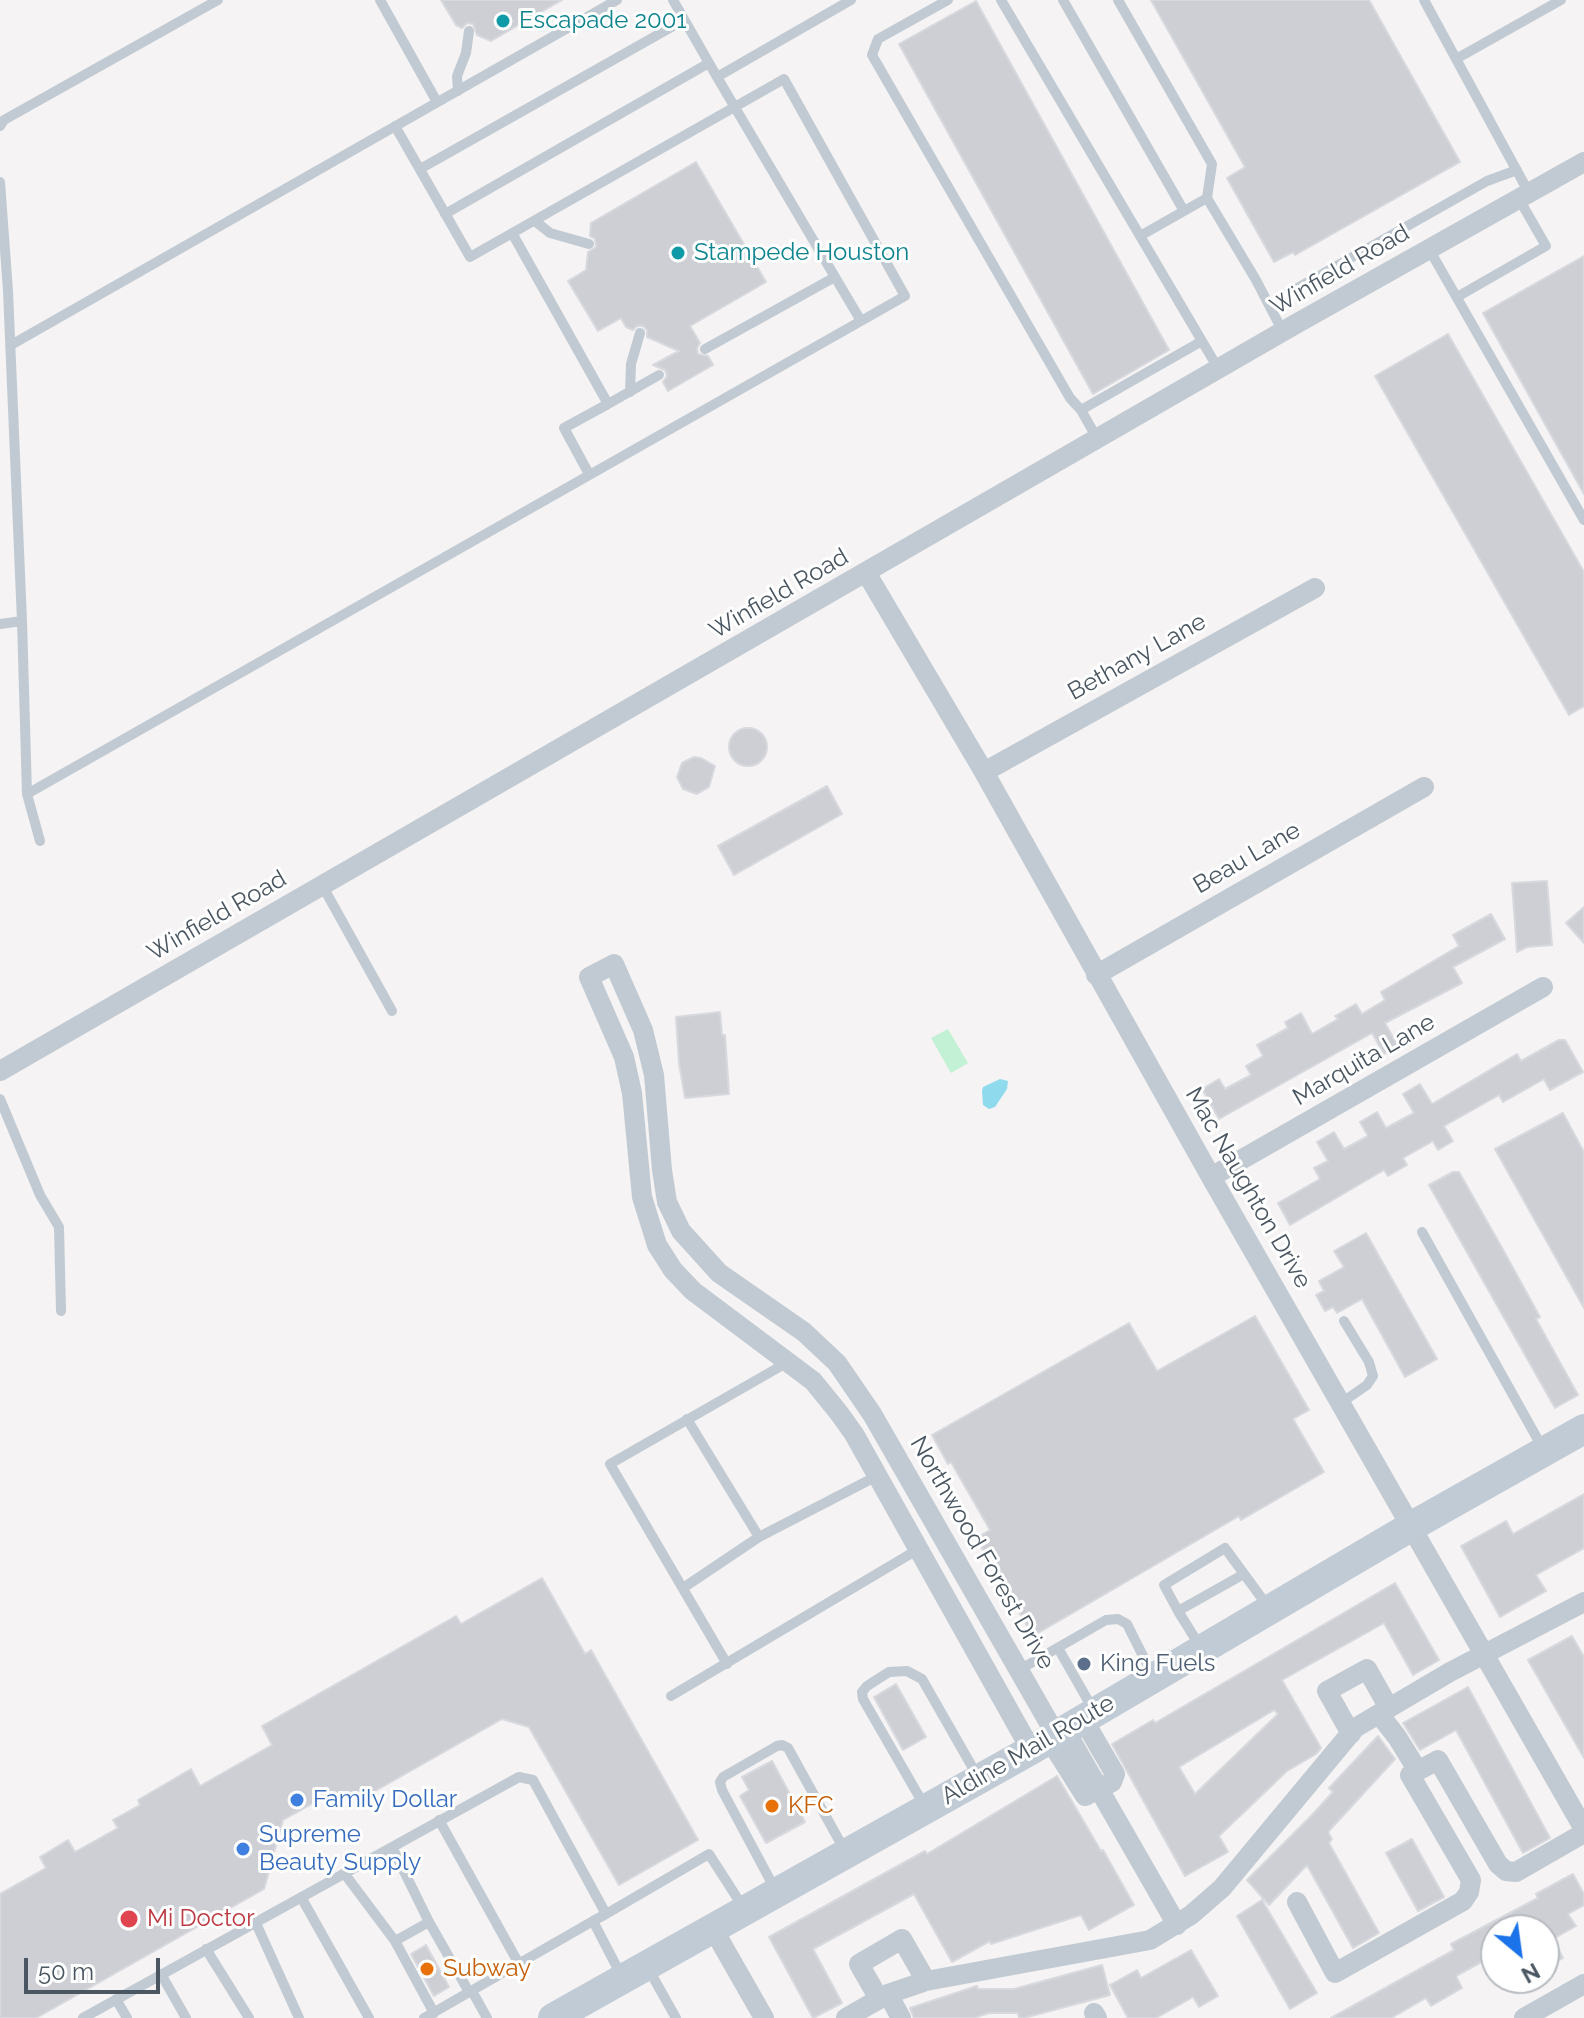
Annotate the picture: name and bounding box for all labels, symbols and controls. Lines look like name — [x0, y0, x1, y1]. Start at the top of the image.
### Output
place label: Escapade 2001 — [519, 7, 687, 35]
marker: Escapade 2001 — [494, 12, 512, 30]
street label: Winfield Road — [1265, 219, 1415, 321]
place label: Stampede Houston — [694, 239, 909, 267]
marker: Stampede Houston — [669, 244, 687, 262]
street label: Winfield Road — [704, 543, 854, 645]
street label: Bethany Lane — [1063, 607, 1211, 707]
street label: Beau Lane — [1188, 816, 1306, 900]
street label: Winfield Road — [142, 865, 292, 967]
street label: Marquita Lane — [1288, 1008, 1440, 1112]
street label: Mac Naughton Drive — [1179, 1082, 1317, 1294]
street label: Northwood Forest Drive — [903, 1431, 1061, 1675]
place label: King Fuels — [1100, 1650, 1215, 1678]
marker: King Fuels — [1075, 1655, 1093, 1673]
street label: Aldine Mail Route — [936, 1689, 1120, 1811]
place label: Family Dollar — [313, 1786, 457, 1814]
marker: Family Dollar — [288, 1791, 306, 1809]
place label: KFC — [788, 1792, 834, 1820]
marker: KFC — [763, 1797, 781, 1815]
place label: Supreme Beauty Supply — [259, 1821, 421, 1877]
marker: Supreme Beauty Supply — [234, 1840, 252, 1858]
place label: Mi Doctor — [147, 1905, 255, 1933]
marker: Mi Doctor — [118, 1908, 140, 1930]
north arrow — [1480, 1914, 1560, 1994]
scale bar — [28, 1942, 164, 1992]
place label: Subway — [443, 1955, 531, 1983]
text: 50 m — [38, 1957, 94, 1986]
text: N — [1517, 1958, 1544, 1989]
marker: Subway — [418, 1960, 436, 1978]

